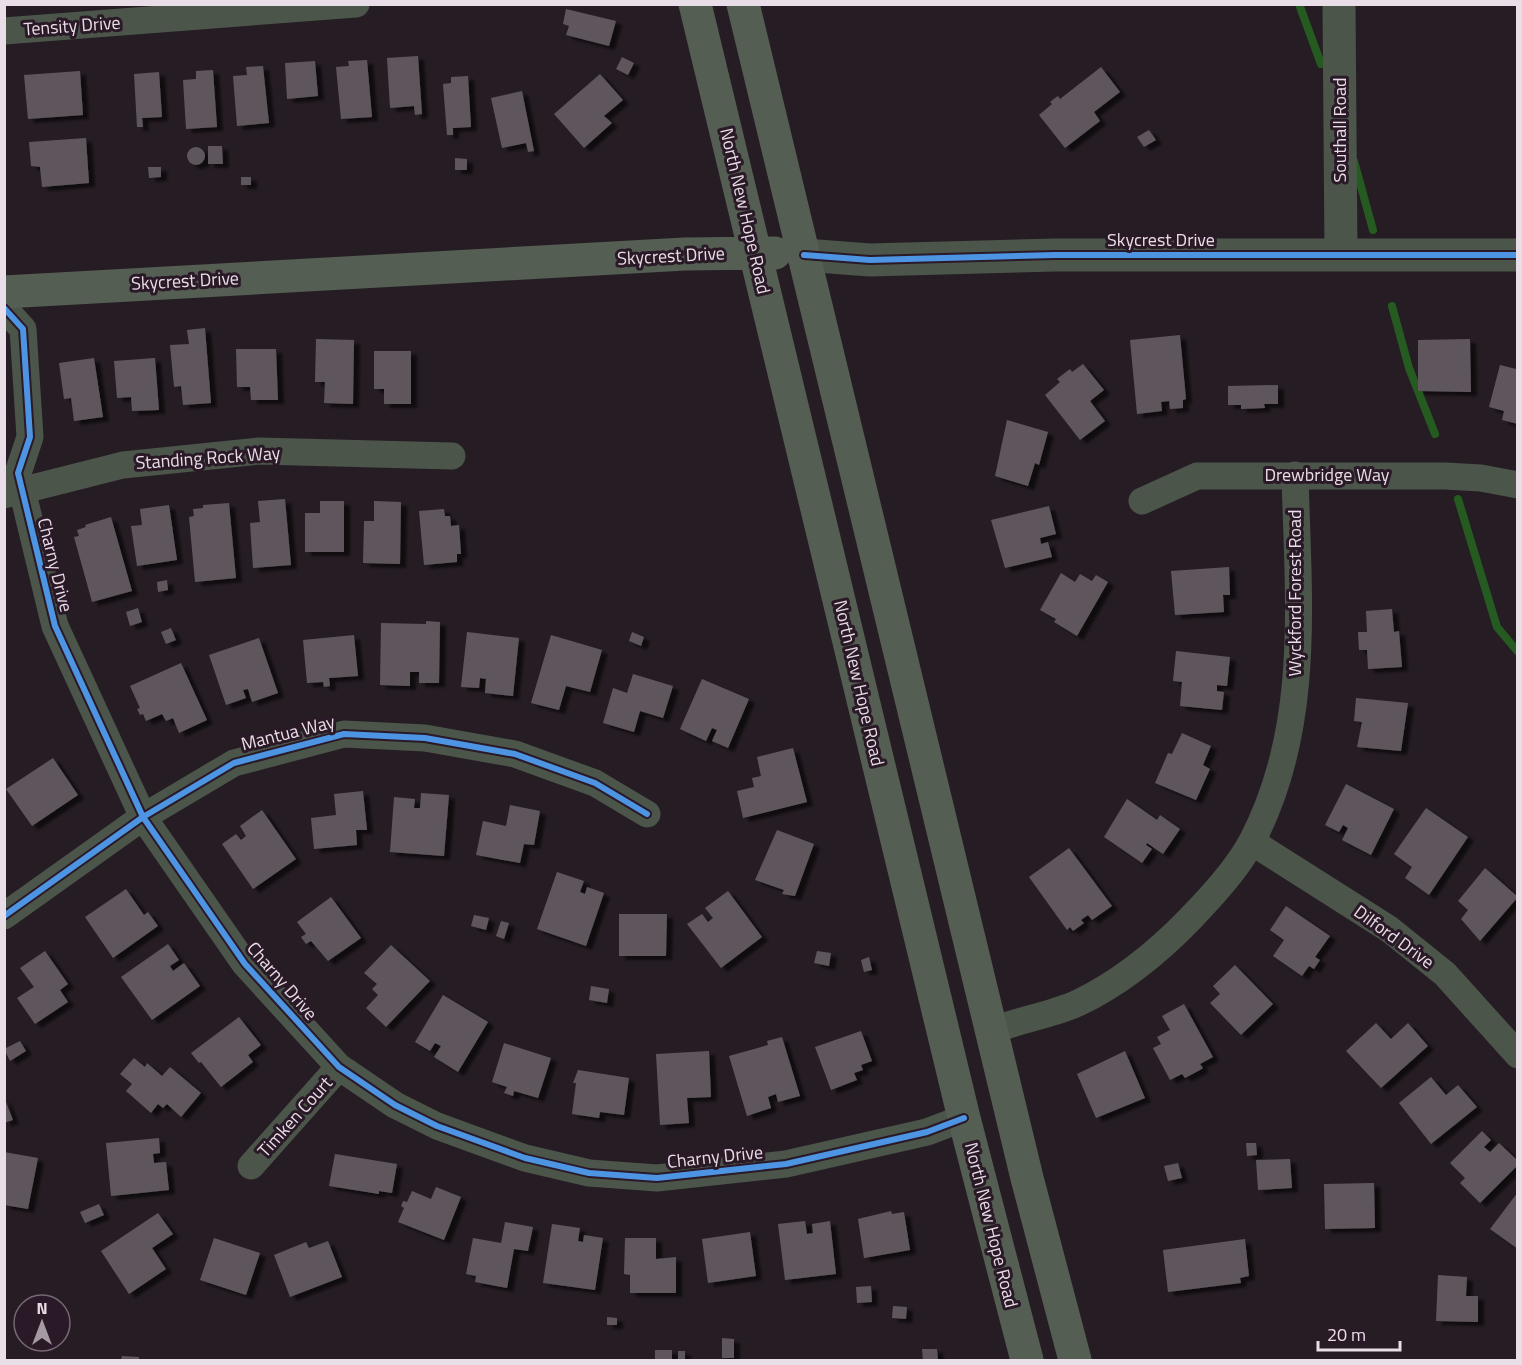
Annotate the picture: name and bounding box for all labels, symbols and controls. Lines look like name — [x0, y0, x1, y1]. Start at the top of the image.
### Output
street label: Tensity Drive — [23, 9, 121, 42]
street label: Southall Road — [1326, 77, 1353, 183]
street label: North New Hope Road — [713, 125, 778, 297]
street label: Skycrest Drive — [1107, 226, 1215, 253]
street label: Skycrest Drive — [616, 239, 726, 272]
street label: Skycrest Drive — [130, 264, 240, 297]
street label: Standing Rock Way — [135, 439, 282, 476]
street label: Drewbridge Way — [1264, 461, 1390, 488]
street label: Wyckford Forest Road — [1281, 509, 1308, 677]
street label: Charny Drive — [31, 515, 80, 615]
street label: North New Hope Road — [827, 597, 892, 769]
street label: Mantua Way — [238, 708, 338, 757]
street label: Dilford Drive — [1348, 898, 1440, 975]
street label: Charny Drive — [241, 935, 324, 1026]
street label: Timken Court — [251, 1070, 339, 1163]
street label: Charny Drive — [666, 1138, 764, 1175]
street label: North New Hope Road — [958, 1139, 1025, 1310]
north arrow — [12, 1293, 72, 1353]
text: N — [36, 1296, 48, 1320]
scale bar — [1318, 1314, 1400, 1352]
text: 20 m — [1327, 1321, 1366, 1348]

